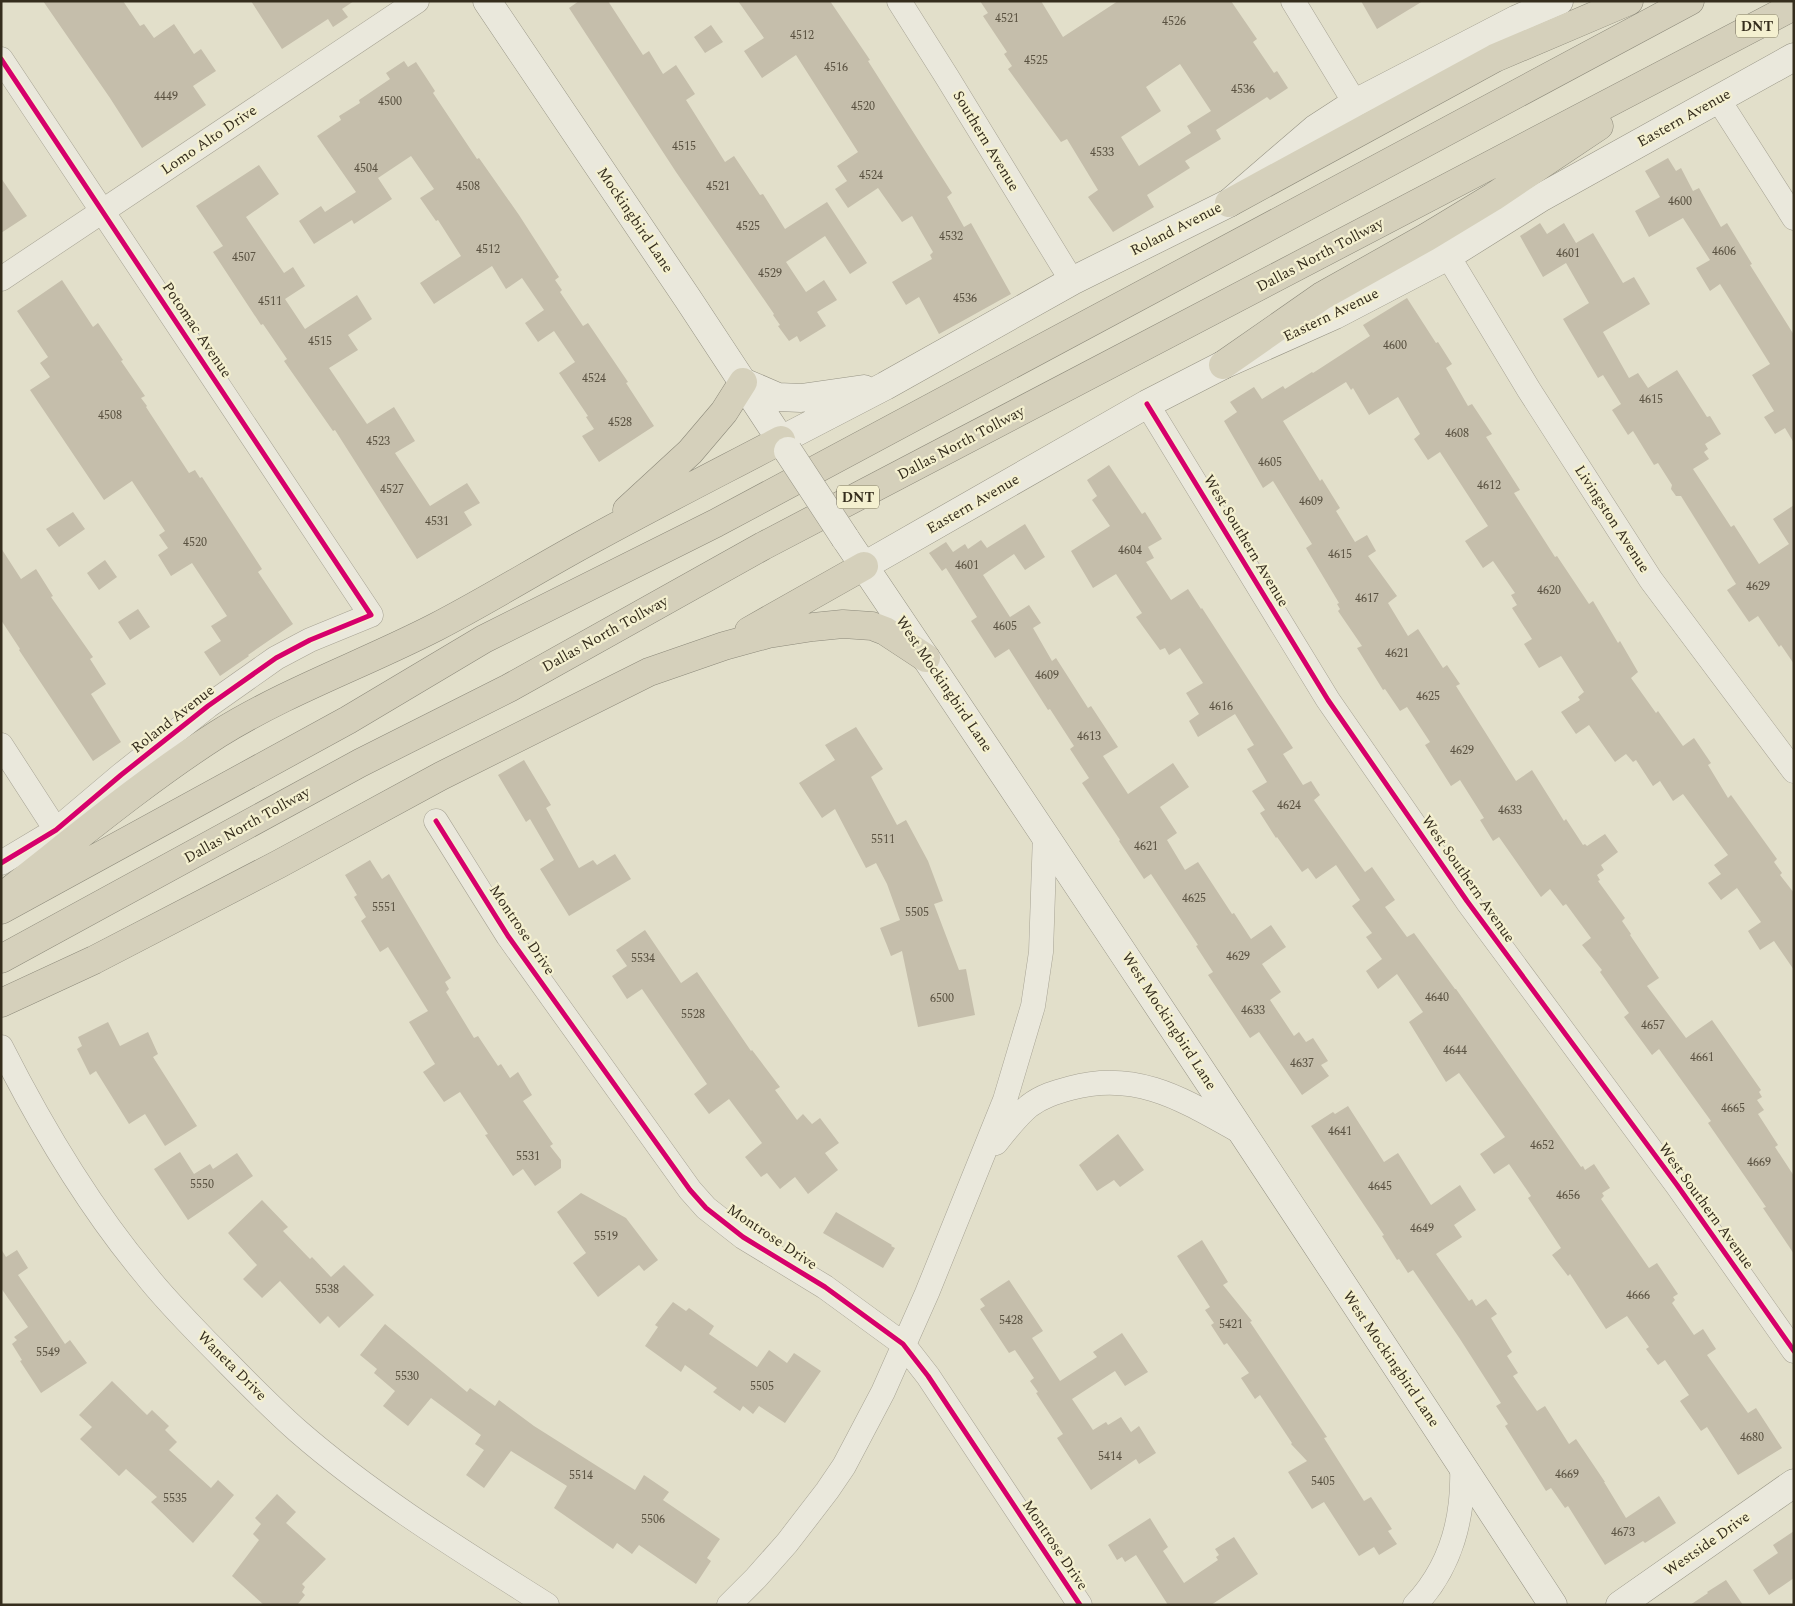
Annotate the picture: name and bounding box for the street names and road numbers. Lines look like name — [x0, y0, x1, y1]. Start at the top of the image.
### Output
road number: DNT — [1736, 15, 1778, 38]
street label: Eastern Avenue — [1633, 83, 1735, 153]
street label: Southern Avenue — [947, 86, 1025, 196]
street label: Lomo Alto Drive — [156, 99, 262, 181]
street label: Mockingbird Lane — [591, 162, 679, 278]
street label: Roland Avenue — [1126, 196, 1226, 262]
street label: Dallas North Tollway — [1252, 211, 1388, 298]
street label: Potomac Avenue — [156, 277, 238, 383]
street label: Eastern Avenue — [1279, 282, 1383, 348]
street label: Dallas North Tollway — [893, 399, 1029, 486]
street label: Livingston Avenue — [1568, 461, 1656, 577]
street label: Eastern Avenue — [922, 468, 1024, 540]
street label: West Southern Avenue — [1197, 470, 1295, 612]
road number: DNT — [837, 486, 879, 508]
street label: Dallas North Tollway — [538, 589, 673, 678]
street label: West Mockingbird Lane — [890, 611, 998, 757]
street label: Roland Avenue — [126, 679, 220, 759]
street label: Dallas North Tollway — [180, 780, 315, 869]
street label: West Southern Avenue — [1415, 811, 1521, 947]
street label: Montrose Drive — [483, 880, 561, 980]
street label: West Mockingbird Lane — [1116, 947, 1222, 1095]
street label: West Southern Avenue — [1652, 1138, 1760, 1274]
street label: Montrose Drive — [722, 1198, 822, 1276]
street label: West Mockingbird Lane — [1337, 1286, 1445, 1432]
street label: Waneta Drive — [192, 1326, 272, 1406]
street label: Montrose Drive — [1016, 1495, 1094, 1595]
street label: Westside Drive — [1659, 1506, 1755, 1582]

